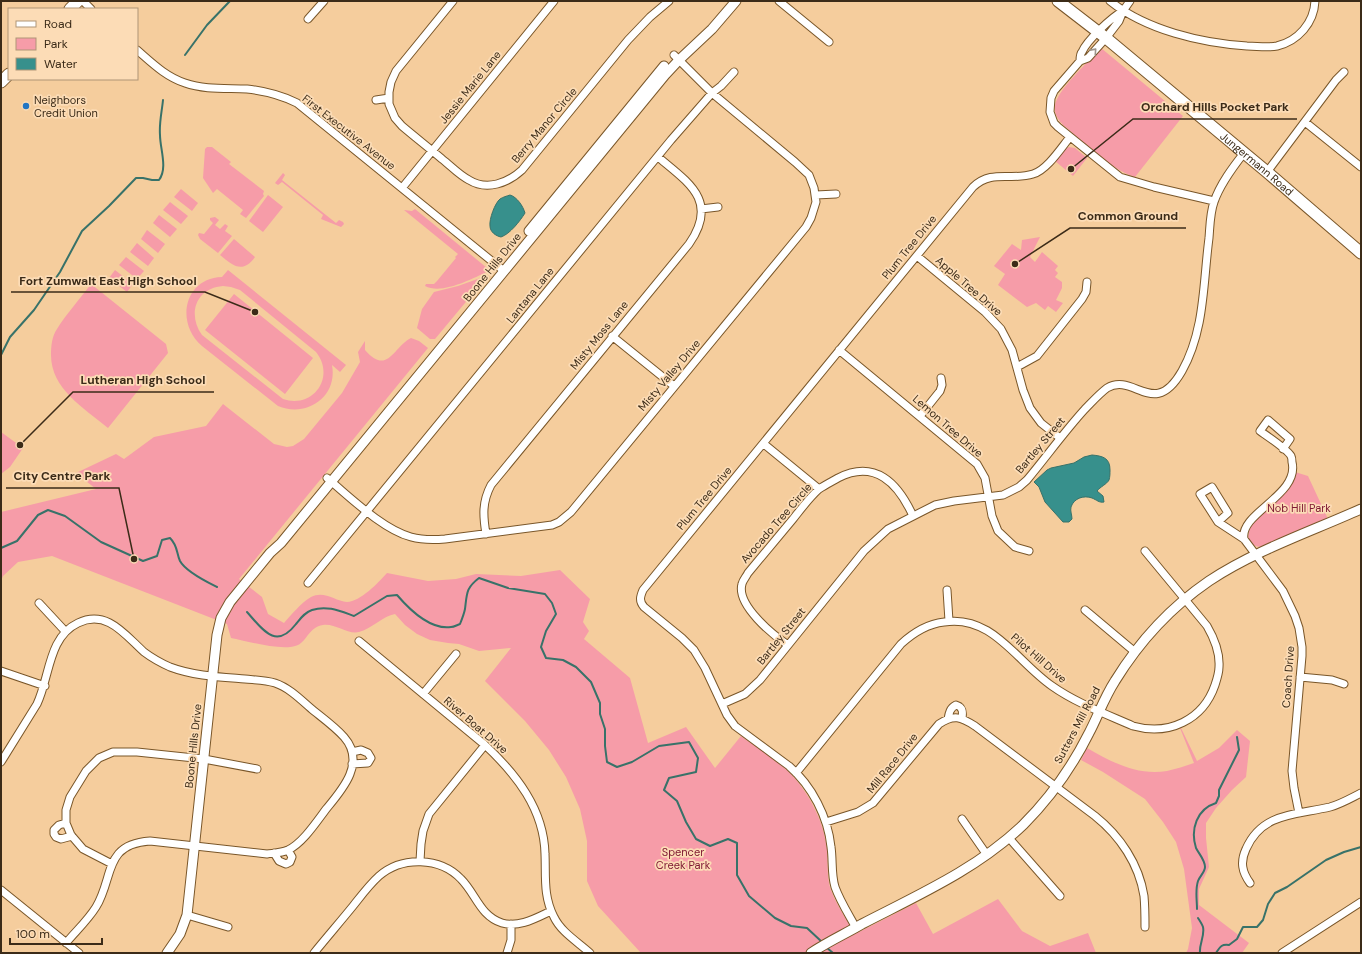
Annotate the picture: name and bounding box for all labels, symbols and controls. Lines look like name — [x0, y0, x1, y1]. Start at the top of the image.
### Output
legend — [8, 8, 138, 80]
text: Road — [44, 16, 72, 32]
text: Park — [44, 36, 68, 52]
street label: Jessie Marie Lane — [436, 48, 504, 126]
one-way arrow — [1089, 48, 1096, 56]
text: Water — [44, 56, 78, 72]
street label: Berry Manor Circle — [508, 84, 580, 166]
street label: First Executive Avenue — [300, 91, 398, 173]
place label: Neighbors Credit Union — [34, 93, 98, 120]
callout: Orchard Hills Pocket Park — [1133, 95, 1297, 119]
text: Orchard Hills Pocket Park — [1141, 99, 1289, 115]
marker: Neighbors Credit Union — [21, 101, 31, 111]
street label: Jungermann Road — [1217, 129, 1296, 199]
callout: Common Ground — [1070, 204, 1186, 228]
text: Common Ground — [1078, 208, 1178, 224]
street label: Plum Tree Drive — [879, 212, 939, 282]
street label: Boone Hills Drive — [460, 230, 524, 304]
street label: Apple Tree Drive — [933, 253, 1005, 319]
street label: Lantana Lane — [503, 264, 557, 326]
callout: Fort Zumwalt East High School — [11, 268, 205, 292]
text: Fort Zumwalt East High School — [19, 273, 197, 289]
street label: Misty Moss Lane — [567, 298, 631, 372]
street label: Misty Valley Drive — [635, 336, 703, 414]
callout: Lutheran High School — [73, 368, 214, 392]
text: Lutheran High School — [80, 372, 206, 388]
street label: Lemon Tree Drive — [910, 392, 986, 460]
street label: Bartley Street — [1012, 414, 1068, 476]
street label: Plum Tree Drive — [673, 463, 735, 533]
callout: City Centre Park — [6, 464, 119, 488]
text: City Centre Park — [14, 468, 110, 484]
street label: Avocado Tree Circle — [737, 480, 815, 566]
park label: Nob Hill Park — [1267, 501, 1331, 515]
street label: Bartley Street — [754, 605, 808, 667]
street label: Pilot Hill Drive — [1008, 630, 1070, 686]
street label: Coach Drive — [1279, 646, 1297, 708]
street label: Sutters Mill Road — [1051, 684, 1103, 766]
street label: River Boat Drive — [441, 693, 511, 757]
street label: Boone Hills Drive — [182, 703, 204, 789]
street label: Mill Race Drive — [863, 730, 921, 796]
park label: Spencer Creek Park — [656, 845, 711, 872]
scale bar — [10, 920, 102, 946]
text: 100 m — [16, 926, 50, 942]

